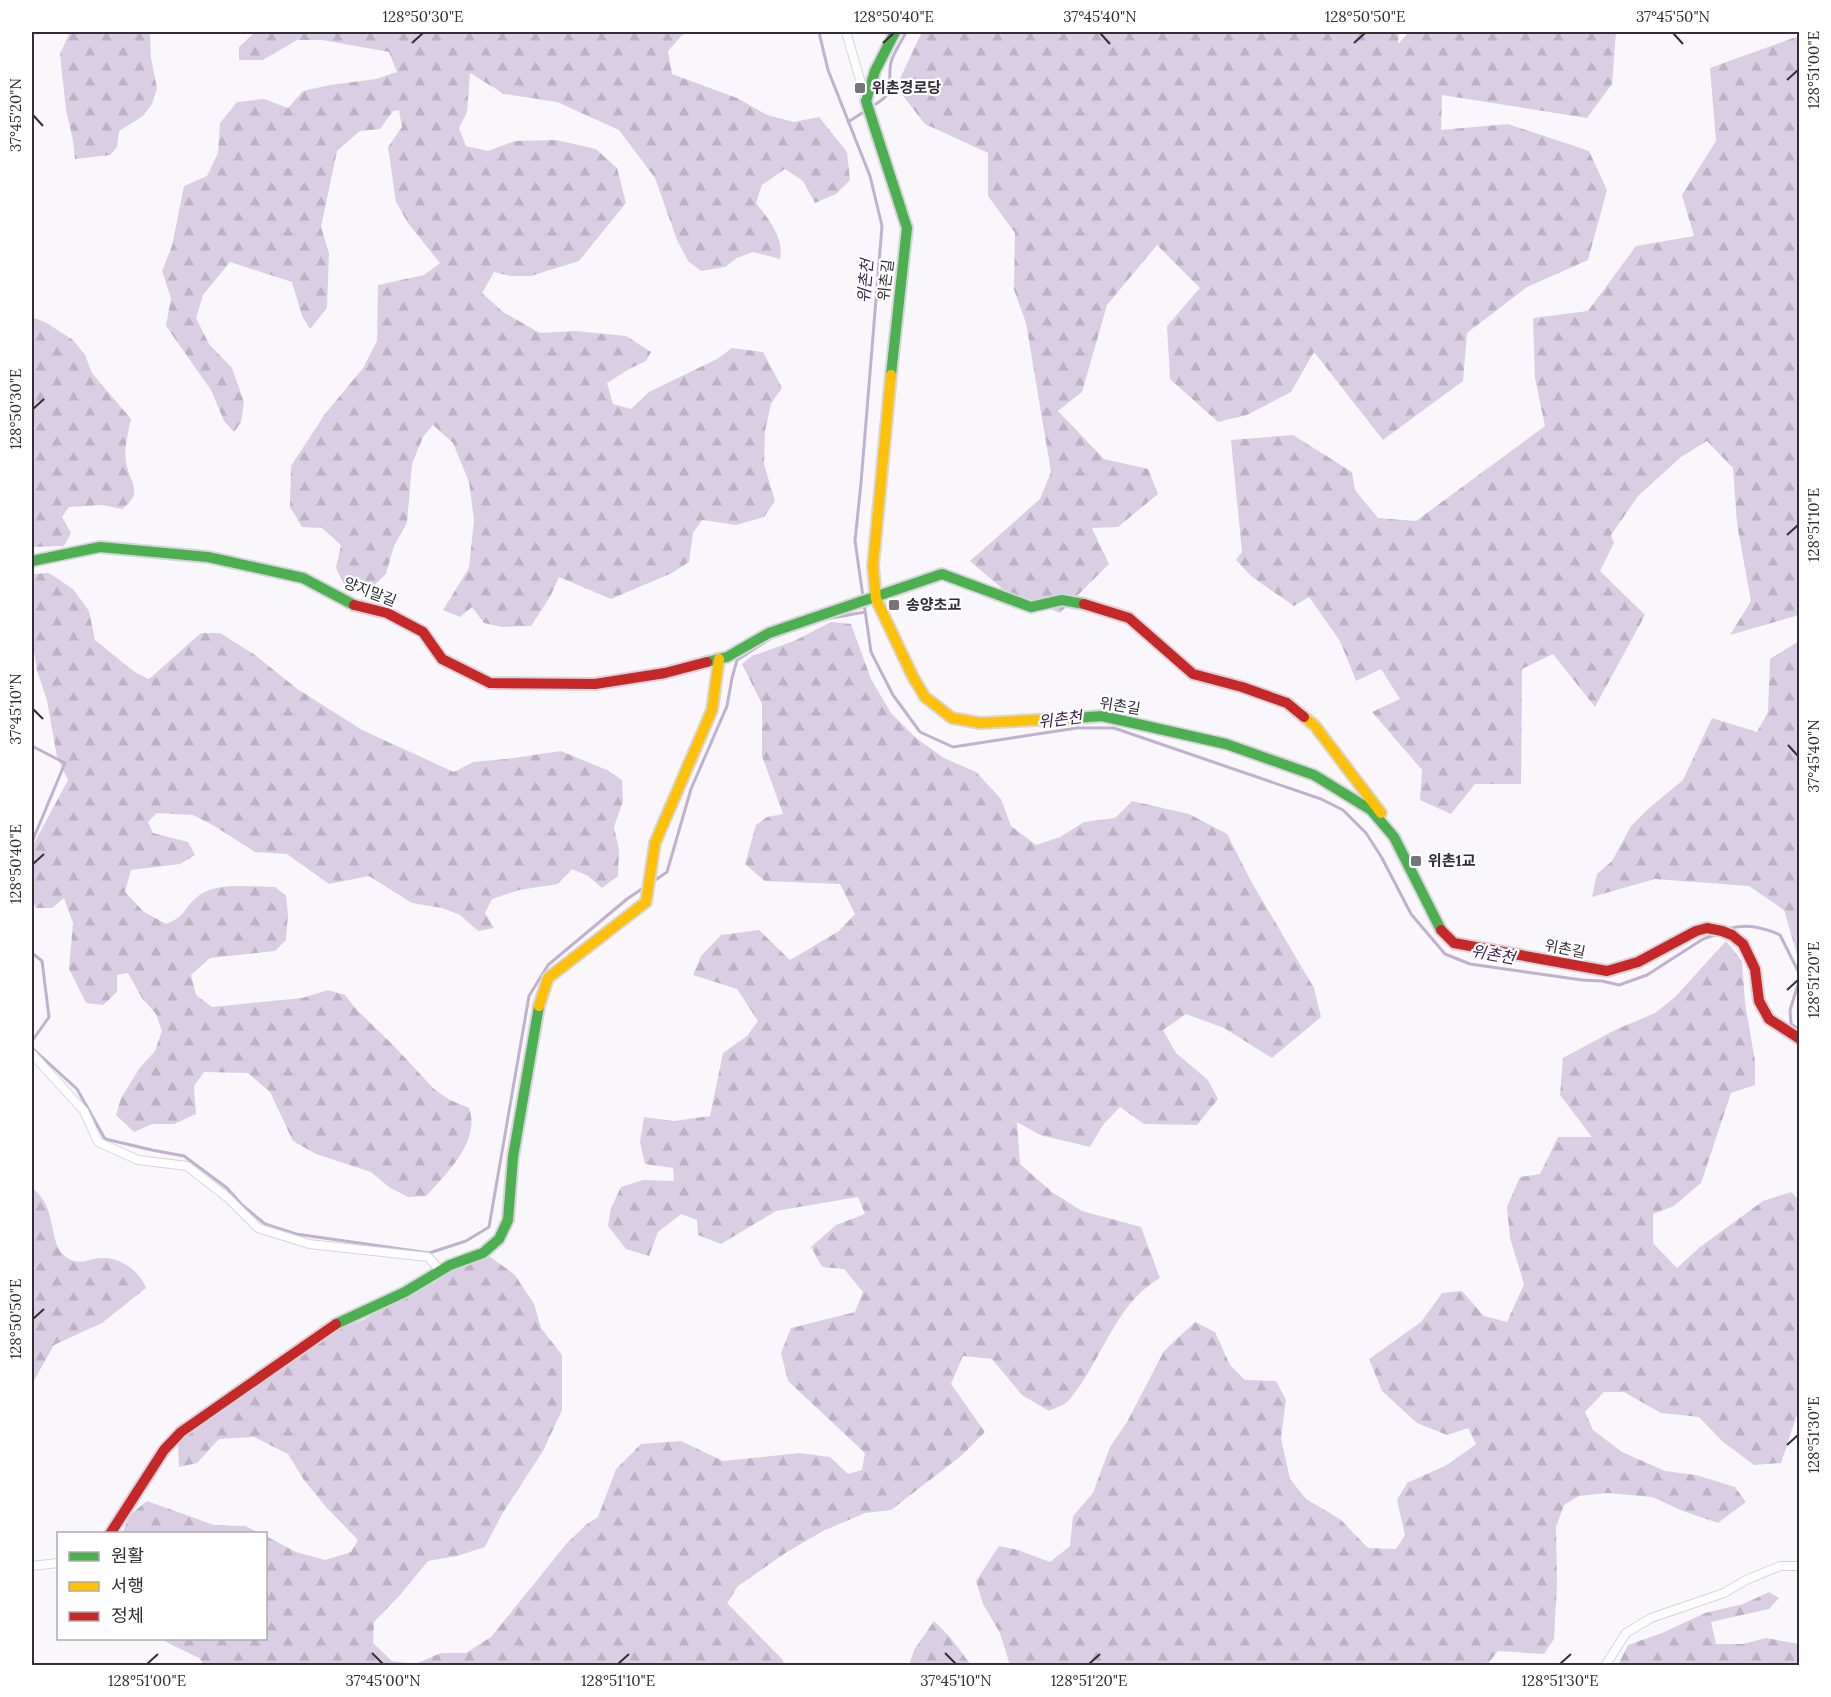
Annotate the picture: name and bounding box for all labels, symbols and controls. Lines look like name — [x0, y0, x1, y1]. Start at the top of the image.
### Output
text: 128°50'30"E — [383, 7, 463, 26]
text: 128°50'40"E — [854, 7, 934, 26]
text: 37°45'40"N — [1063, 7, 1137, 26]
text: 128°50'50"E — [1325, 7, 1405, 26]
text: 37°45'50"N — [1636, 7, 1710, 26]
text: 128°51'00"E — [1804, 31, 1823, 109]
text: 37°45'20"N — [6, 78, 25, 152]
place label: 위촌경로당 — [872, 78, 941, 97]
marker: 위촌경로당 — [853, 81, 867, 95]
water label: 위촌천 — [853, 256, 877, 304]
street label: 위촌길 — [874, 258, 897, 302]
text: 128°50'30"E — [6, 369, 25, 449]
text: 128°51'10"E — [1804, 488, 1823, 562]
street label: 양지말길 — [341, 573, 399, 610]
place label: 송양초교 — [906, 595, 961, 614]
marker: 송양초교 — [887, 598, 901, 612]
text: 37°45'10"N — [6, 673, 25, 745]
street label: 위촌길 — [1098, 693, 1142, 718]
water label: 위촌천 — [1037, 706, 1085, 732]
text: 37°45'40"N — [1804, 719, 1823, 793]
text: 128°50'40"E — [6, 824, 25, 904]
place label: 위촌1교 — [1428, 851, 1476, 870]
marker: 위촌1교 — [1409, 854, 1423, 868]
street label: 위촌길 — [1543, 935, 1587, 962]
water label: 위촌천 — [1470, 940, 1519, 968]
text: 128°51'20"E — [1804, 942, 1823, 1018]
text: 128°50'50"E — [6, 1279, 25, 1359]
text: 128°51'30"E — [1804, 1397, 1823, 1473]
legend — [57, 1532, 267, 1640]
text: 원활 — [111, 1544, 144, 1567]
text: 서행 — [111, 1574, 144, 1597]
text: 정체 — [111, 1604, 144, 1627]
text: 128°51'00"E — [108, 1671, 186, 1690]
text: 37°45'00"N — [345, 1671, 421, 1690]
text: 128°51'10"E — [581, 1671, 655, 1690]
text: 37°45'10"N — [920, 1671, 992, 1690]
text: 128°51'20"E — [1051, 1671, 1127, 1690]
text: 128°51'30"E — [1522, 1671, 1598, 1690]

